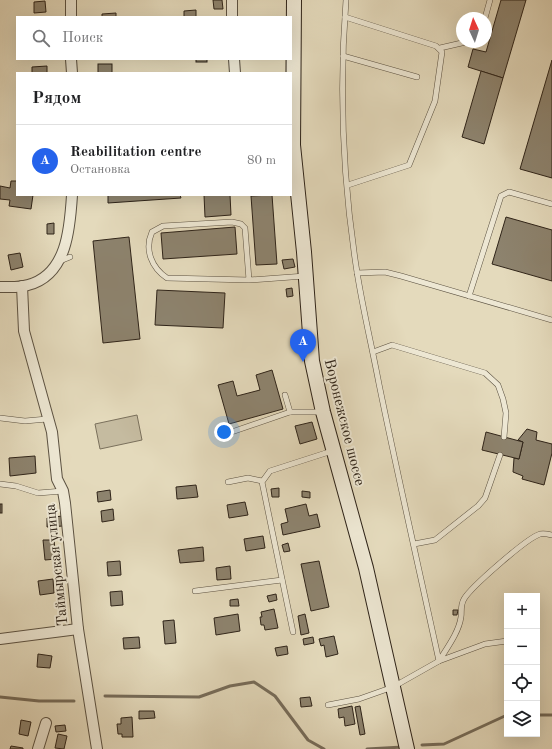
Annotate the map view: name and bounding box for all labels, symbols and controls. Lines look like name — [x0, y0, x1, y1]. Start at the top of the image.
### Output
north arrow — [456, 12, 492, 48]
search box — [16, 16, 292, 60]
icon: search — [30, 27, 52, 49]
text: Поиск — [62, 31, 103, 46]
text: Рядом — [32, 90, 81, 107]
text: Reabilitation centre — [70, 145, 202, 160]
text: A — [40, 154, 50, 167]
text: 80 m — [247, 154, 276, 167]
text: Остановка — [70, 163, 130, 176]
pin: A — [290, 329, 316, 362]
street label: Воронежское шоссе — [320, 357, 367, 488]
your location — [214, 422, 234, 442]
street label: Таймырская улица — [44, 502, 71, 627]
map controls — [504, 593, 540, 737]
button: + — [504, 593, 540, 629]
button: − — [504, 629, 540, 665]
button: locate — [504, 665, 540, 701]
button: layers — [504, 701, 540, 737]

